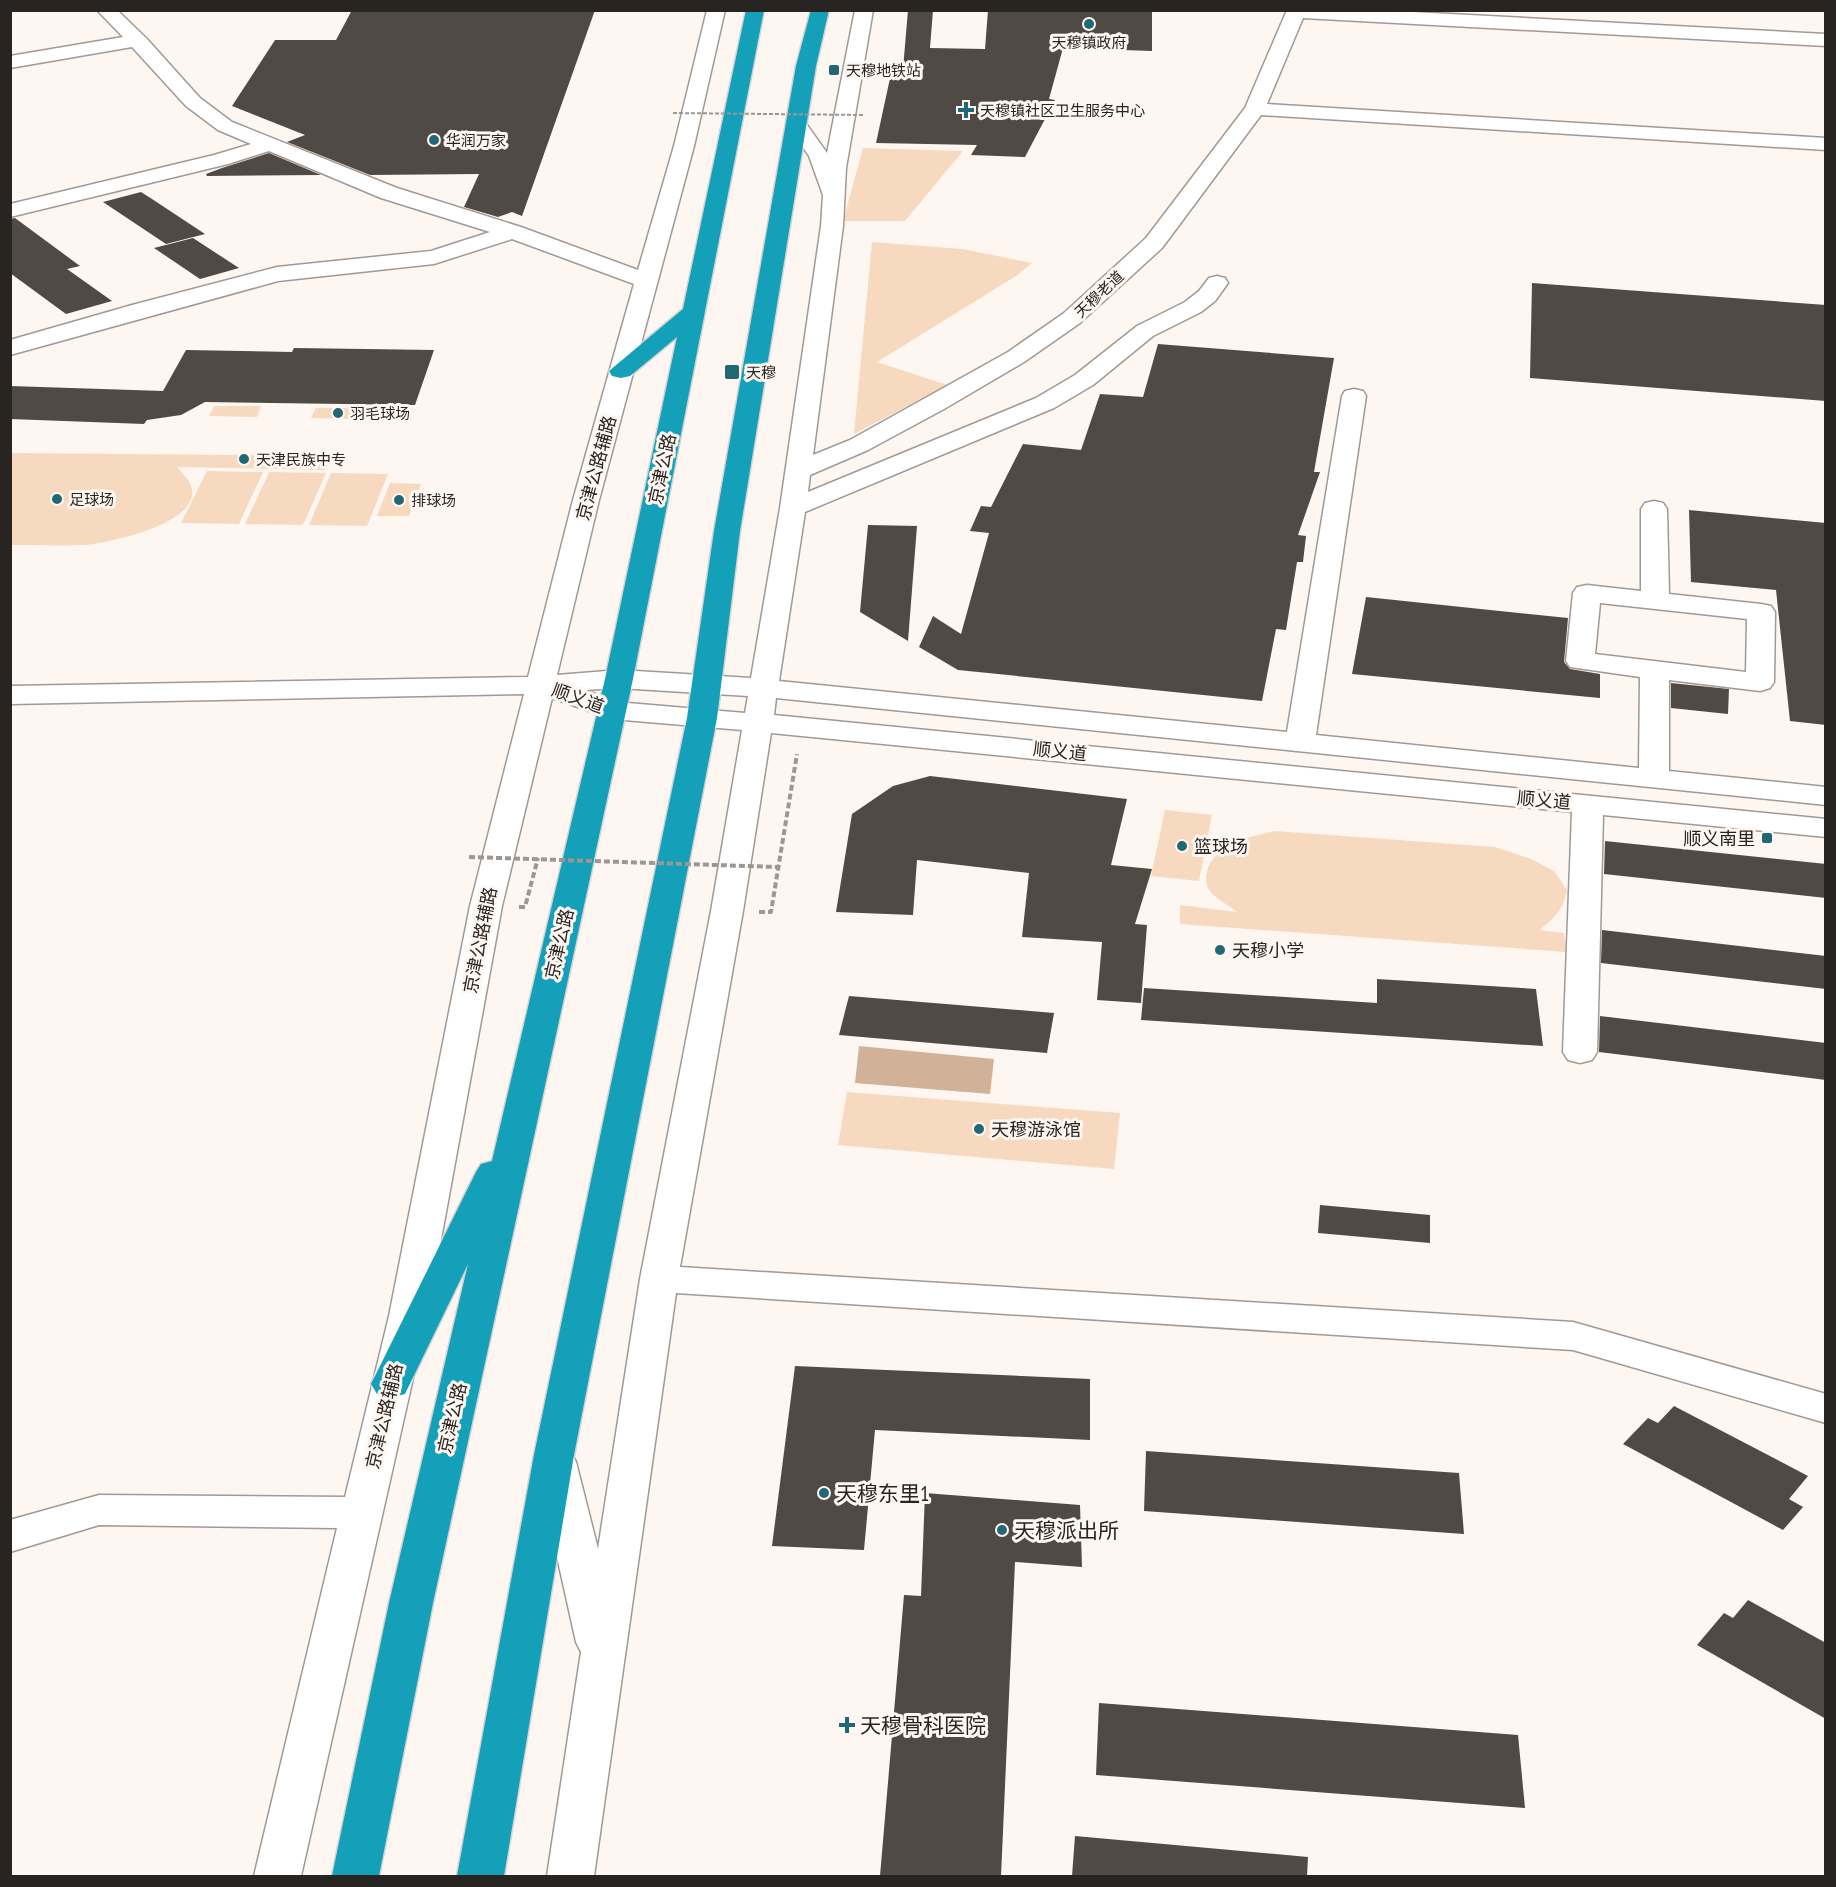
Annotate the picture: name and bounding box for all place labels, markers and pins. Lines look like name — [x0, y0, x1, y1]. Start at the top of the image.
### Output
marker: 天穆镇政府 — [1082, 17, 1096, 31]
place label: 天穆镇政府 — [1051, 33, 1127, 52]
place label: 天穆地铁站 — [846, 61, 921, 80]
marker: 天穆地铁站 — [827, 63, 841, 77]
marker: 天穆镇社区卫生服务中心 — [957, 101, 975, 119]
place label: 天穆镇社区卫生服务中心 — [980, 101, 1145, 120]
place label: 华润万家 — [446, 131, 506, 150]
marker: 华润万家 — [427, 133, 441, 147]
marker: 天穆 — [723, 363, 741, 381]
place label: 天穆 — [746, 363, 776, 382]
place label: 羽毛球场 — [350, 404, 410, 423]
marker: 羽毛球场 — [331, 406, 345, 420]
place label: 天津民族中专 — [256, 450, 346, 469]
marker: 天津民族中专 — [237, 452, 251, 466]
place label: 足球场 — [69, 490, 114, 509]
place label: 排球场 — [411, 491, 456, 510]
marker: 足球场 — [50, 492, 64, 506]
marker: 排球场 — [392, 493, 406, 507]
place label: 顺义南里 — [1683, 827, 1755, 850]
marker: 顺义南里 — [1760, 831, 1774, 845]
place label: 篮球场 — [1194, 835, 1248, 858]
marker: 篮球场 — [1175, 839, 1189, 853]
place label: 天穆小学 — [1232, 939, 1304, 962]
marker: 天穆小学 — [1213, 943, 1227, 957]
place label: 天穆游泳馆 — [991, 1118, 1081, 1141]
marker: 天穆游泳馆 — [972, 1122, 986, 1136]
place label: 天穆东里1 — [836, 1480, 929, 1507]
marker: 天穆东里1 — [817, 1486, 831, 1500]
place label: 天穆派出所 — [1014, 1517, 1119, 1544]
marker: 天穆派出所 — [995, 1523, 1009, 1537]
place label: 天穆骨科医院 — [860, 1712, 986, 1739]
marker: 天穆骨科医院 — [838, 1716, 856, 1734]

